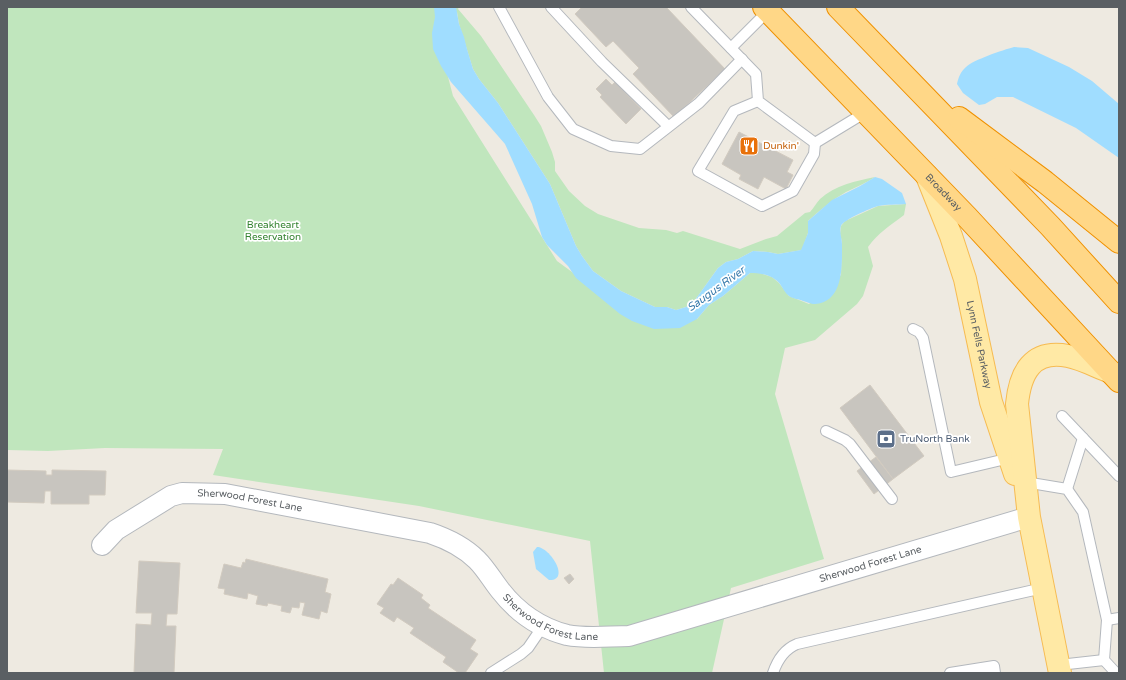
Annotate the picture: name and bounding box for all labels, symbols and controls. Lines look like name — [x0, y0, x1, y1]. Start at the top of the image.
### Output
restaurant icon: Dunkin' — [738, 135, 760, 157]
place label: Dunkin' — [763, 140, 799, 152]
street label: Broadway — [923, 171, 965, 214]
park label: Breakheart Reservation — [245, 219, 301, 243]
water label: Saugus River — [685, 263, 749, 314]
street label: Lynn Fells Parkway — [964, 299, 994, 391]
bank icon: TruNorth Bank — [875, 428, 897, 450]
place label: TruNorth Bank — [900, 433, 970, 445]
street label: Sherwood Forest Lane — [197, 487, 304, 515]
street label: Sherwood Forest Lane — [818, 543, 923, 585]
street label: Sherwood Forest Lane — [500, 592, 598, 643]

